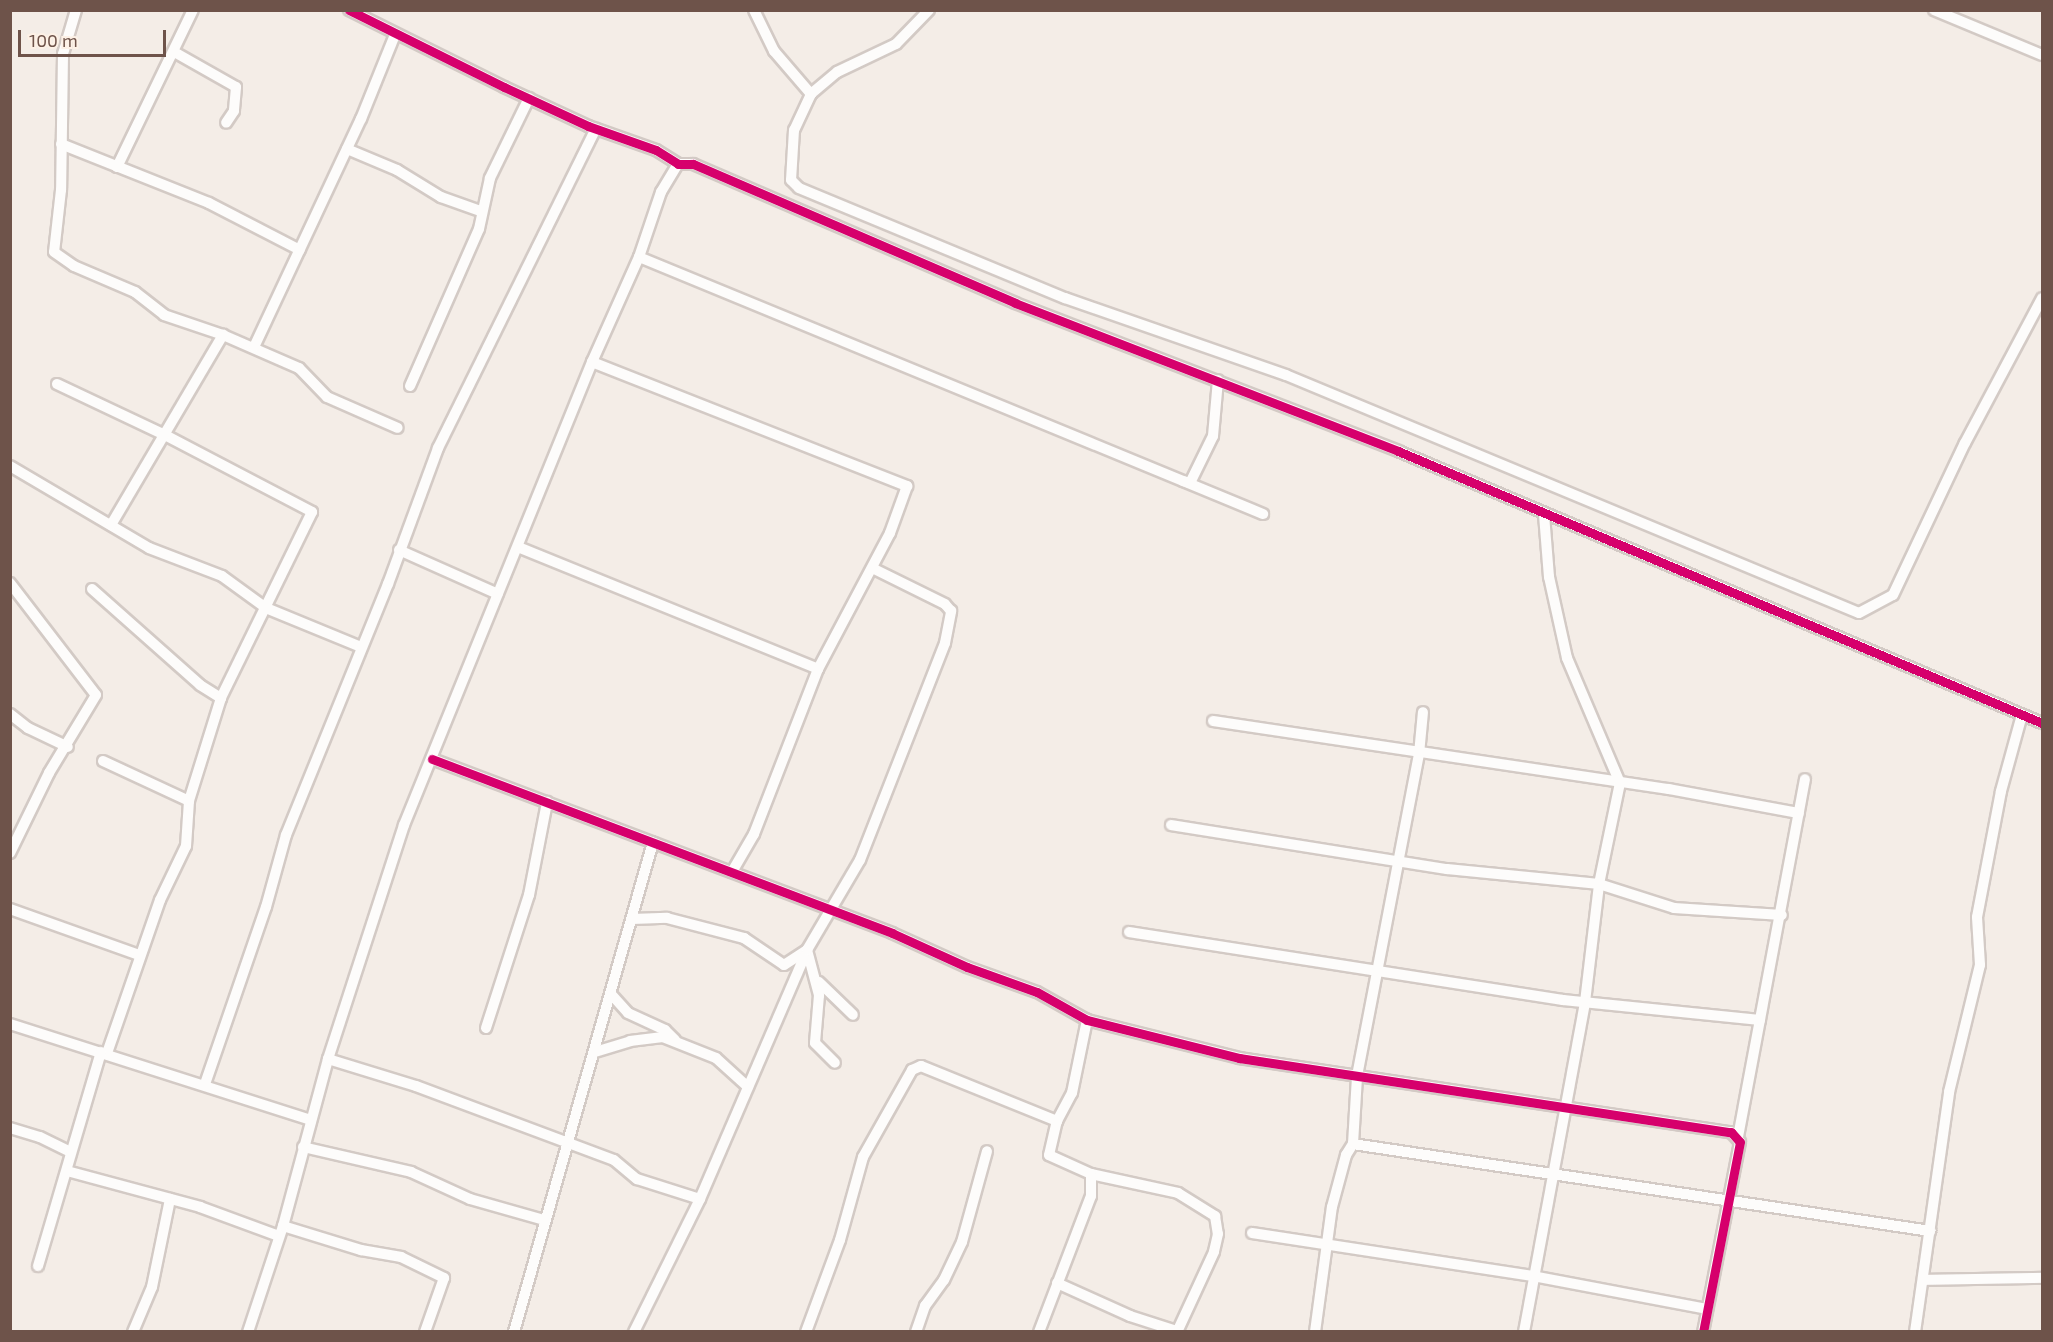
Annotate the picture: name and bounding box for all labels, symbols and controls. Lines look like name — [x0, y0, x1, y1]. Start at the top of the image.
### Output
scale bar — [21, 18, 170, 56]
text: 100 m — [29, 29, 78, 51]

